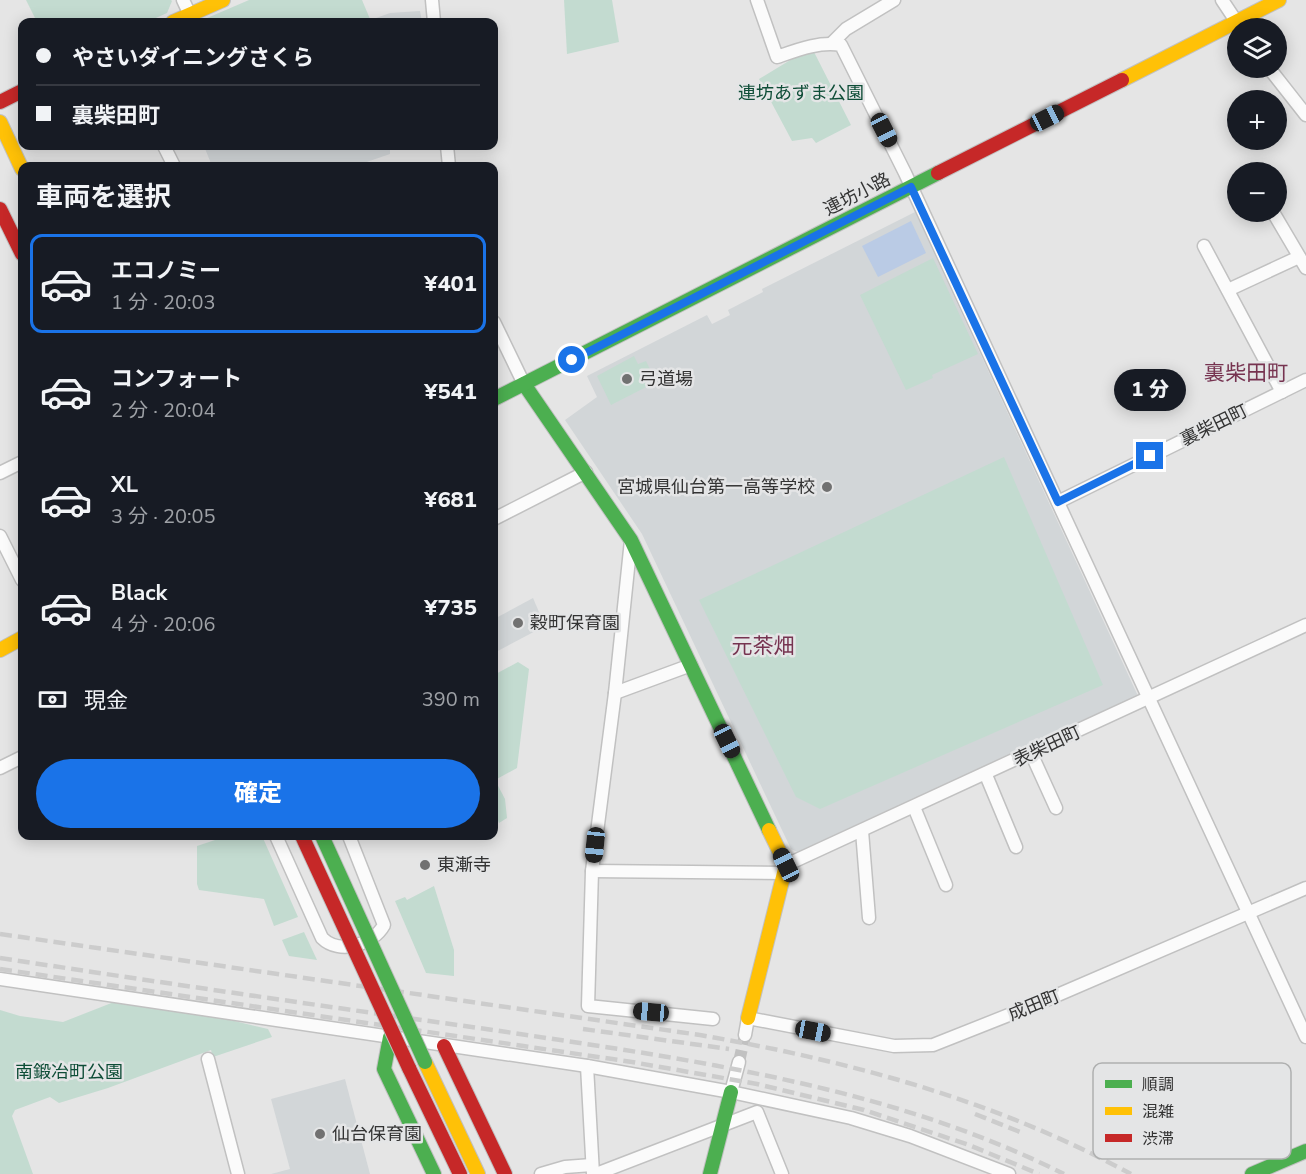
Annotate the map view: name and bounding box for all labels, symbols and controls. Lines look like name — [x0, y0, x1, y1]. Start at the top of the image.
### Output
map controls — [1227, 18, 1287, 222]
button: layers — [1227, 18, 1287, 78]
text: やさいダイニングさくら — [72, 43, 314, 73]
park label: 連坊あずま公園 — [738, 81, 864, 105]
button: + — [1227, 90, 1287, 150]
text: 裏柴田町 — [72, 101, 160, 131]
car — [1027, 102, 1067, 134]
car — [868, 110, 900, 150]
button: − — [1227, 162, 1287, 222]
street label: 連坊小路 — [819, 167, 895, 221]
text: 車両を選択 — [36, 179, 171, 216]
text: エコノミー — [111, 256, 221, 286]
icon: car — [39, 257, 93, 311]
text: ¥401 — [424, 269, 477, 299]
text: 1 分 · 20:03 — [111, 289, 216, 316]
route start — [558, 346, 585, 373]
district label: 裏柴田町 — [1204, 359, 1288, 387]
text: コンフォート — [111, 364, 242, 394]
icon: car — [39, 365, 93, 419]
place label: 弓道場 — [639, 367, 693, 391]
callout: 1 分 — [1114, 369, 1186, 411]
marker: 弓道場 — [620, 372, 634, 386]
text: 1 分 — [1131, 376, 1169, 403]
text: ¥541 — [424, 377, 477, 407]
text: 2 分 · 20:04 — [111, 397, 216, 424]
street label: 裏柴田町 — [1176, 398, 1252, 452]
route end — [1136, 442, 1163, 469]
text: XL — [111, 470, 138, 500]
icon: car — [39, 473, 93, 527]
place label: 宮城県仙台第一高等学校 — [617, 475, 815, 499]
marker: 宮城県仙台第一高等学校 — [820, 480, 834, 494]
text: ¥681 — [424, 485, 477, 515]
text: 3 分 · 20:05 — [111, 503, 216, 530]
text: Black — [111, 578, 167, 608]
icon: car — [39, 581, 93, 635]
text: ¥735 — [424, 593, 477, 623]
text: 4 分 · 20:06 — [111, 611, 216, 638]
place label: 穀町保育園 — [530, 611, 620, 635]
marker: 穀町保育園 — [511, 616, 525, 630]
district label: 元茶畑 — [732, 632, 795, 660]
icon: cash — [36, 683, 69, 716]
text: 現金 — [84, 686, 128, 716]
text: 390 m — [422, 686, 480, 713]
street label: 表柴田町 — [1009, 720, 1085, 772]
car — [711, 721, 743, 761]
button: 確定 — [36, 759, 480, 828]
car — [584, 826, 606, 864]
car — [770, 845, 802, 885]
place label: 東漸寺 — [437, 853, 491, 877]
marker: 東漸寺 — [418, 858, 432, 872]
street label: 成田町 — [1004, 984, 1064, 1026]
car — [632, 1001, 670, 1023]
car — [794, 1019, 832, 1043]
park label: 南鍛冶町公園 — [15, 1060, 123, 1084]
legend — [1093, 1063, 1291, 1159]
text: 順調 — [1142, 1074, 1174, 1096]
text: 混雑 — [1142, 1101, 1174, 1123]
place label: 仙台保育園 — [332, 1122, 422, 1146]
marker: 仙台保育園 — [313, 1127, 327, 1141]
text: 渋滞 — [1142, 1128, 1174, 1150]

